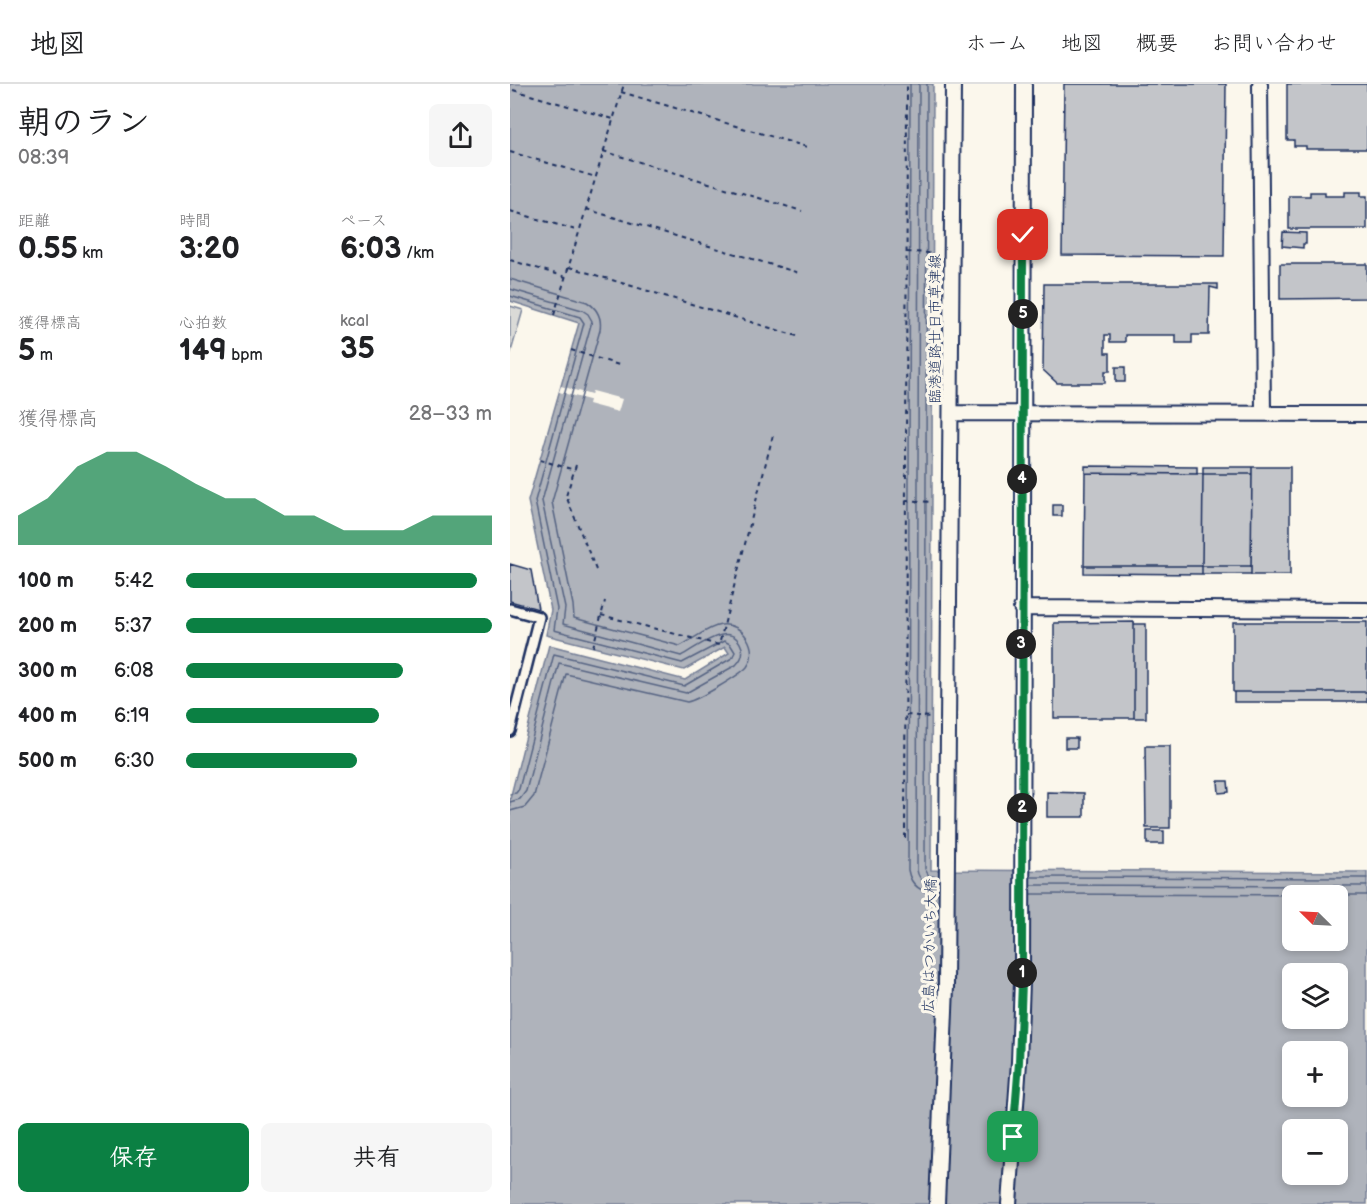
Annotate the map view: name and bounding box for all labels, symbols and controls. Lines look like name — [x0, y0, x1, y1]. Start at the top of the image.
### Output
text: 地図 — [30, 28, 86, 61]
text: ホーム — [966, 31, 1028, 56]
text: 地図 — [1061, 31, 1103, 56]
text: 概要 — [1136, 31, 1178, 56]
text: お問い合わせ — [1211, 31, 1337, 56]
text: 朝のラン — [18, 103, 150, 143]
button: share — [429, 104, 492, 167]
text: 08:39 — [18, 146, 69, 170]
pin — [997, 209, 1048, 260]
text: 距離 — [18, 212, 50, 231]
text: 時間 — [179, 212, 211, 231]
text: ペース — [340, 212, 387, 231]
icon: check — [1006, 218, 1039, 251]
text: 0.55 — [18, 231, 78, 267]
text: 3:20 — [179, 231, 240, 267]
text: 6:03 — [340, 231, 402, 267]
text: km — [78, 244, 103, 263]
text: /km — [402, 244, 434, 263]
street label: 臨港道路廿日市草津線 — [926, 254, 945, 404]
pin: 5 — [1008, 299, 1038, 329]
text: 5 — [1018, 304, 1028, 323]
text: kcal — [340, 312, 369, 331]
text: 獲得標高 — [18, 314, 82, 333]
text: 心拍数 — [179, 314, 227, 333]
text: 35 — [340, 331, 375, 367]
text: 5 — [18, 333, 35, 369]
text: 149 — [179, 333, 227, 369]
text: m — [35, 346, 53, 365]
text: bpm — [227, 346, 263, 365]
text: 28–33 m — [409, 402, 492, 426]
text: 獲得標高 — [18, 407, 98, 431]
pin: 4 — [1007, 464, 1037, 494]
text: 4 — [1017, 469, 1027, 488]
text: 100 m — [18, 569, 74, 593]
text: 5:42 — [114, 569, 154, 593]
text: 200 m — [18, 614, 77, 638]
text: 5:37 — [114, 614, 152, 638]
pin: 3 — [1006, 629, 1036, 659]
text: 3 — [1016, 634, 1026, 653]
text: 300 m — [18, 659, 77, 683]
text: 6:08 — [114, 659, 154, 683]
text: 400 m — [18, 704, 77, 728]
text: 6:19 — [114, 704, 150, 728]
text: 500 m — [18, 749, 77, 773]
text: 6:30 — [114, 749, 154, 773]
pin: 2 — [1007, 793, 1037, 823]
text: 2 — [1017, 798, 1027, 817]
street label: 広島はつかいち大橋 — [919, 878, 941, 1014]
north arrow — [1282, 885, 1348, 951]
map controls — [1282, 885, 1348, 1185]
pin: 1 — [1007, 958, 1037, 988]
text: 1 — [1019, 963, 1025, 982]
button: layers — [1282, 963, 1348, 1029]
button: + — [1282, 1041, 1348, 1107]
pin — [987, 1111, 1038, 1162]
button: − — [1282, 1119, 1348, 1185]
icon: arrive — [996, 1120, 1029, 1153]
button: 保存 — [18, 1123, 249, 1192]
button: 共有 — [261, 1123, 492, 1192]

